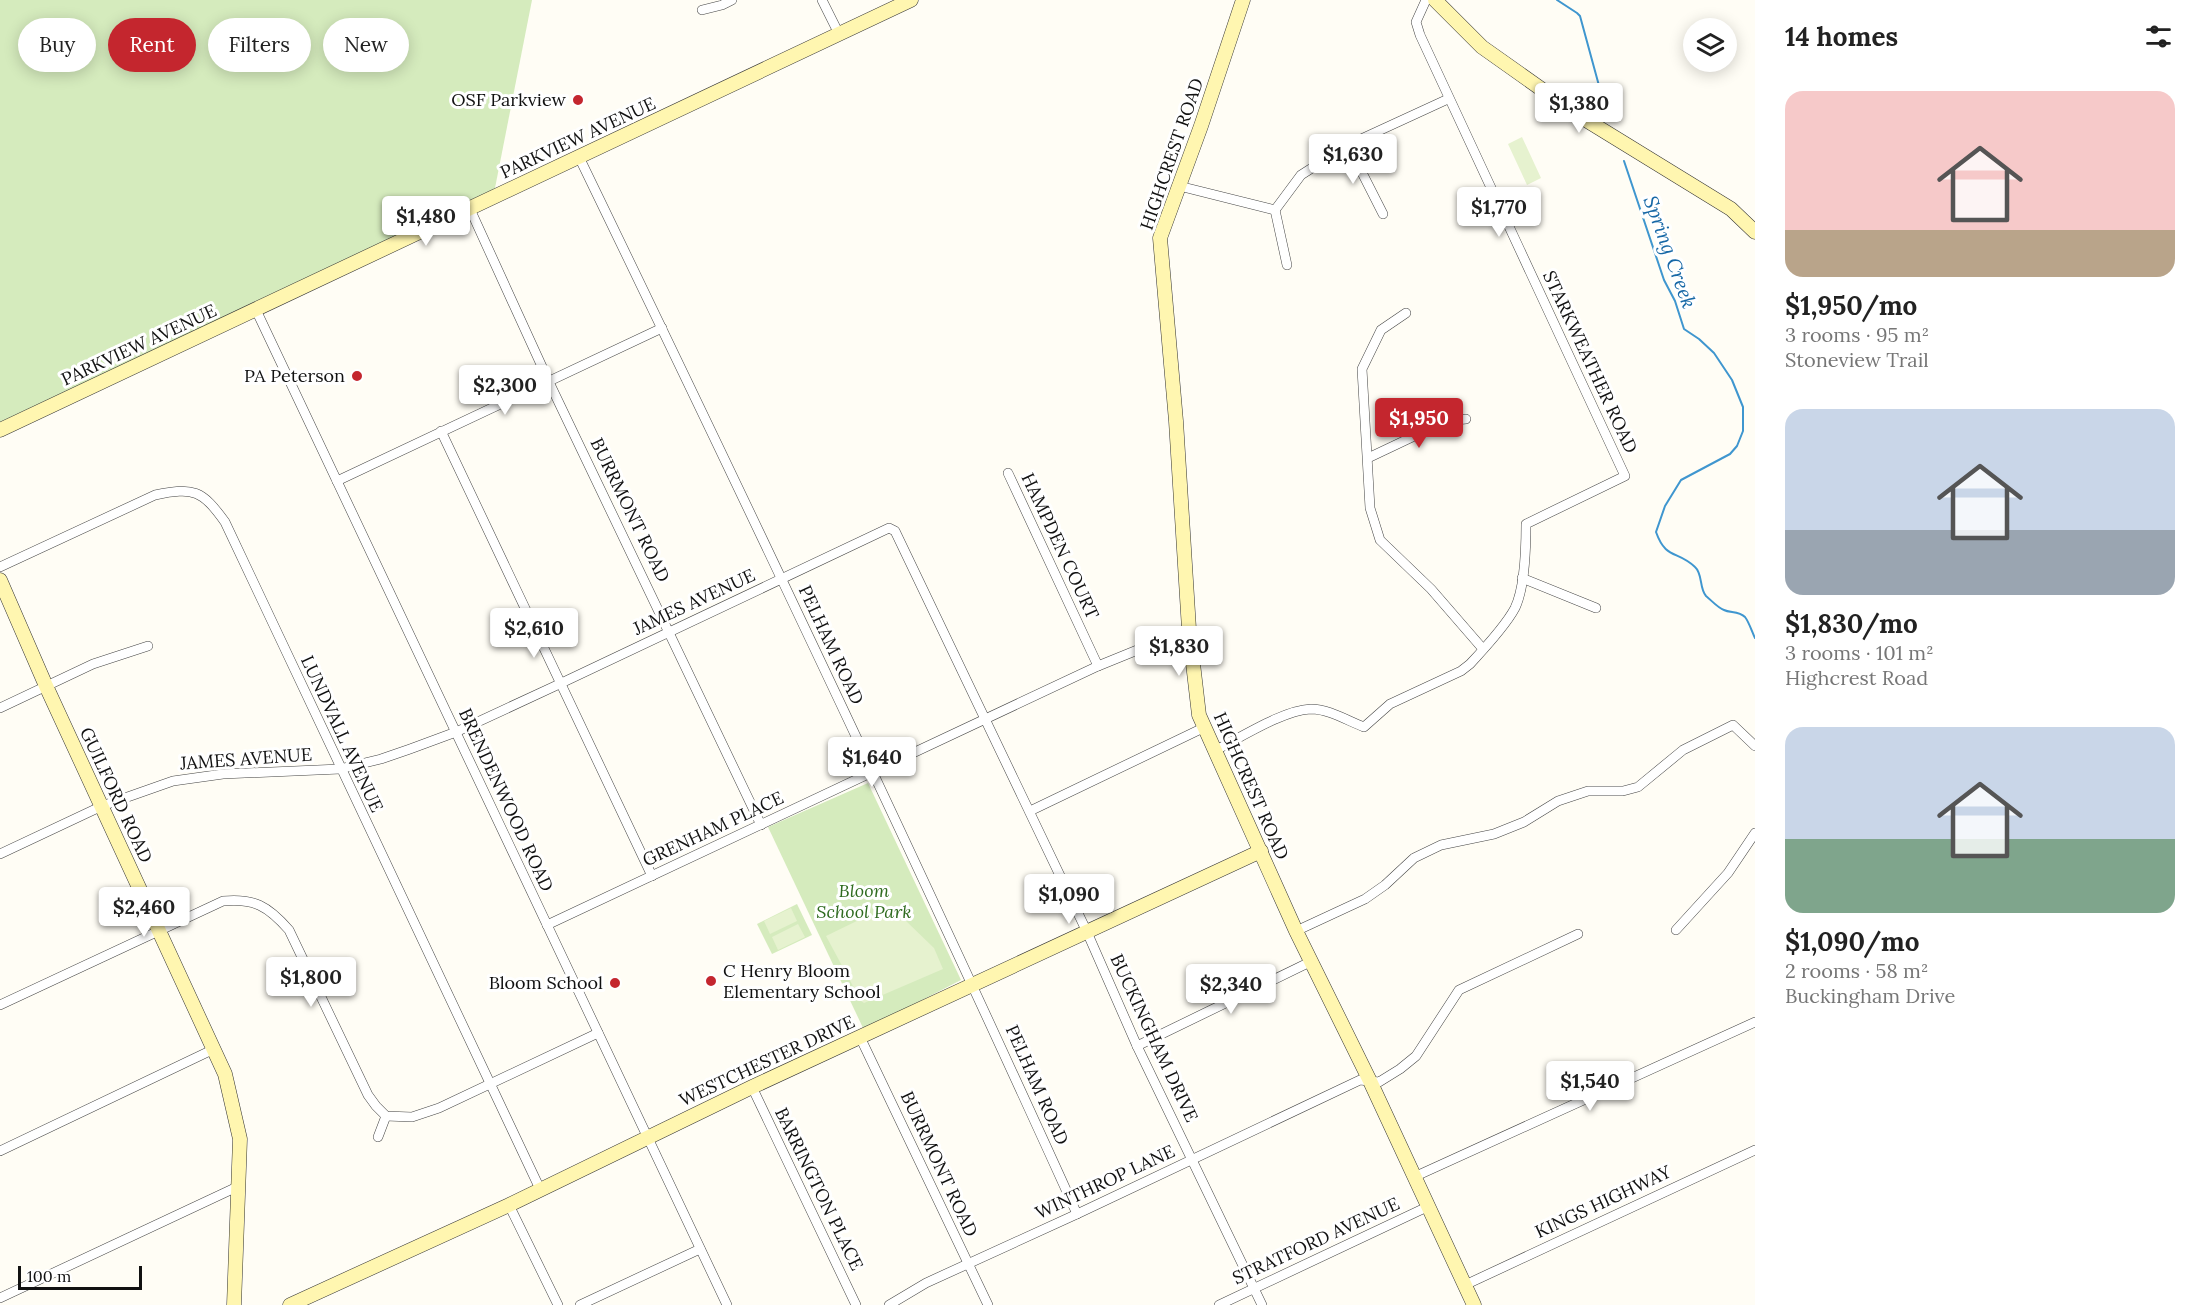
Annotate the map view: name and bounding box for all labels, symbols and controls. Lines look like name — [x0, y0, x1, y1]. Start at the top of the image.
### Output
chip: Buy — [18, 18, 96, 72]
chip: Rent — [108, 18, 196, 72]
chip: Filters — [208, 18, 311, 72]
chip: New — [323, 18, 409, 72]
map controls — [1683, 18, 1737, 72]
button: layers — [1683, 18, 1737, 72]
text: 14 homes — [1785, 20, 1898, 53]
icon: filters — [2142, 20, 2175, 53]
street label: HIGHCREST ROAD — [1135, 75, 1208, 233]
pin: $1,380 — [1530, 83, 1628, 134]
place label: OSF Parkview — [451, 88, 567, 111]
text: $1,380 — [1549, 90, 1609, 115]
street label: PARKVIEW AVENUE — [496, 91, 659, 184]
marker: OSF Parkview — [571, 93, 585, 107]
icon: home — [1926, 130, 2034, 238]
pin: $1,630 — [1304, 134, 1402, 185]
text: $1,630 — [1323, 141, 1383, 166]
pin: $1,770 — [1450, 187, 1548, 238]
water label: Spring Creek — [1639, 192, 1702, 312]
text: $1,770 — [1471, 194, 1527, 219]
pin: $1,480 — [377, 196, 475, 247]
text: $1,480 — [396, 203, 456, 228]
street label: STARKWEATHER ROAD — [1538, 267, 1643, 457]
text: $1,950/mo — [1785, 289, 1917, 322]
street label: PARKVIEW AVENUE — [57, 298, 220, 391]
text: 3 rooms · 95 m² — [1785, 322, 1929, 347]
text: Stoneview Trail — [1785, 347, 1929, 372]
place label: PA Peterson — [244, 364, 345, 387]
pin: $2,300 — [456, 365, 554, 416]
marker: PA Peterson — [350, 369, 364, 383]
text: $2,300 — [473, 372, 537, 397]
pin: $1,950 — [1370, 398, 1468, 449]
text: $1,950 — [1389, 405, 1449, 430]
street label: BURRMONT ROAD — [586, 434, 675, 586]
icon: home — [1926, 448, 2034, 556]
street label: HAMPDEN COURT — [1017, 469, 1105, 623]
street label: JAMES AVENUE — [628, 563, 759, 640]
street label: PELHAM ROAD — [794, 581, 869, 708]
text: $1,830/mo — [1785, 607, 1918, 640]
pin: $2,610 — [485, 608, 583, 659]
text: $2,610 — [504, 615, 564, 640]
pin: $1,830 — [1130, 626, 1228, 677]
text: $1,830 — [1149, 633, 1209, 658]
text: 3 rooms · 101 m² — [1785, 640, 1934, 665]
street label: LUNDVALL AVENUE — [296, 652, 389, 816]
text: Highcrest Road — [1785, 665, 1928, 690]
street label: BRENDENWOOD ROAD — [454, 704, 559, 895]
street label: HIGHCREST ROAD — [1209, 708, 1294, 863]
street label: GUILFORD ROAD — [75, 723, 158, 866]
pin: $1,640 — [823, 737, 921, 788]
street label: JAMES AVENUE — [178, 742, 313, 775]
text: $1,640 — [842, 744, 902, 769]
icon: home — [1926, 766, 2034, 874]
street label: GRENHAM PLACE — [639, 786, 787, 871]
pin: $1,090 — [1020, 874, 1118, 925]
park label: Bloom School Park — [816, 879, 912, 923]
text: $1,090 — [1038, 881, 1100, 906]
pin: $2,460 — [95, 887, 193, 938]
text: $2,460 — [113, 894, 175, 919]
text: $1,090/mo — [1785, 925, 1919, 958]
street label: BUCKINGHAM DRIVE — [1105, 950, 1204, 1125]
pin: $1,800 — [262, 957, 360, 1008]
text: 2 rooms · 58 m² — [1785, 958, 1929, 983]
place label: C Henry Bloom Elementary School — [723, 959, 881, 1003]
text: $1,800 — [280, 964, 342, 989]
pin: $2,340 — [1182, 964, 1280, 1015]
place label: Bloom School — [489, 971, 603, 994]
text: $2,340 — [1200, 971, 1262, 996]
marker: C Henry Bloom Elementary School — [704, 974, 718, 988]
marker: Bloom School — [608, 976, 622, 990]
text: Buckingham Drive — [1785, 983, 1955, 1008]
street label: WESTCHESTER DRIVE — [675, 1010, 858, 1111]
street label: PELHAM ROAD — [1001, 1021, 1074, 1148]
pin: $1,540 — [1541, 1061, 1639, 1112]
text: $1,540 — [1560, 1068, 1620, 1093]
street label: BURRMONT ROAD — [896, 1087, 983, 1240]
street label: BARRINGTON PLACE — [770, 1104, 869, 1274]
street label: WINTHROP LANE — [1031, 1139, 1178, 1224]
street label: KINGS HIGHWAY — [1531, 1160, 1675, 1243]
street label: STRATFORD AVENUE — [1229, 1192, 1403, 1289]
scale bar — [18, 1263, 142, 1290]
text: 100 m — [27, 1266, 71, 1286]

